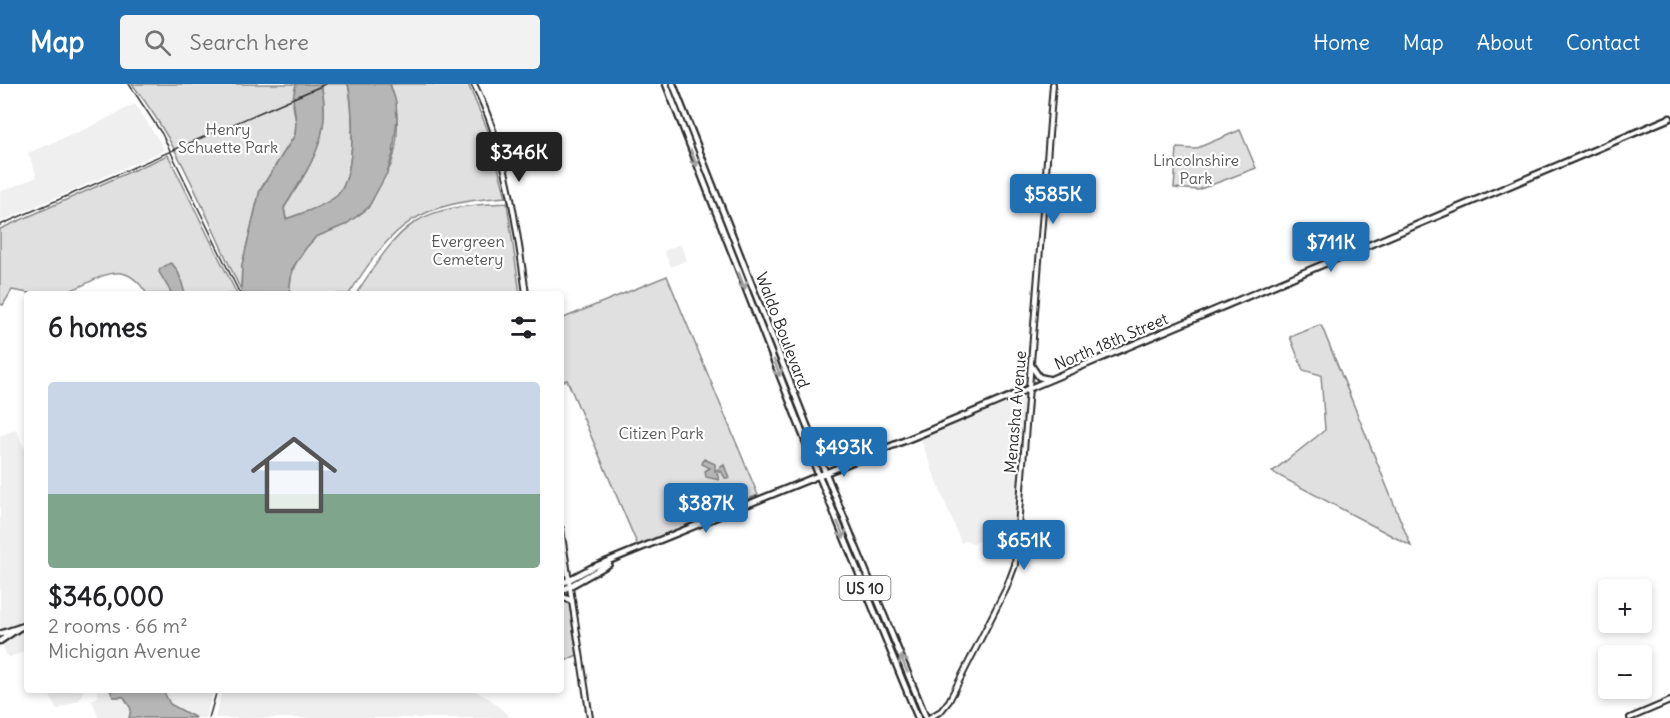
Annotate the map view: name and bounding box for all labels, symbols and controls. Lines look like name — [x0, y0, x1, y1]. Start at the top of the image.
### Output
search box — [120, 15, 540, 69]
text: Map — [30, 24, 84, 60]
icon: search — [141, 26, 174, 59]
text: Search here — [189, 28, 309, 56]
text: Home — [1313, 29, 1370, 56]
text: Map — [1403, 29, 1444, 56]
text: About — [1477, 29, 1533, 56]
text: Contact — [1566, 29, 1640, 56]
park label: Henry Schuette Park — [178, 119, 278, 157]
pin: $346K — [477, 132, 561, 183]
text: $346K — [490, 139, 548, 164]
one-way arrow — [689, 148, 700, 167]
park label: Lincolnshire Park — [1153, 150, 1239, 188]
pin: $585K — [1011, 174, 1095, 225]
text: $585K — [1024, 181, 1082, 206]
pin: $711K — [1289, 222, 1373, 273]
text: $711K — [1306, 229, 1356, 254]
park label: Evergreen Cemetery — [431, 231, 505, 269]
street label: Waldo Boulevard — [752, 269, 814, 391]
one-way arrow — [737, 271, 748, 290]
street label: North 18th Street — [1051, 308, 1171, 374]
text: 6 homes — [48, 311, 147, 344]
icon: filters — [507, 311, 540, 344]
street label: Menasha Avenue — [1000, 350, 1030, 474]
one-way arrow — [772, 359, 783, 377]
icon: home — [240, 421, 348, 529]
park label: Citizen Park — [618, 423, 704, 443]
pin: $493K — [802, 427, 886, 478]
text: $493K — [815, 434, 873, 459]
pin: $387K — [664, 483, 748, 534]
text: $387K — [678, 490, 734, 515]
pin: $651K — [982, 520, 1066, 571]
one-way arrow — [836, 521, 847, 539]
text: $651K — [997, 527, 1051, 552]
road number: US 10 — [840, 576, 890, 600]
map controls — [1598, 579, 1652, 699]
button: + — [1598, 579, 1652, 633]
text: $346,000 — [48, 580, 164, 613]
text: 2 rooms · 66 m² — [48, 613, 188, 638]
text: Michigan Avenue — [48, 638, 201, 663]
button: − — [1598, 645, 1652, 699]
one-way arrow — [898, 655, 909, 674]

